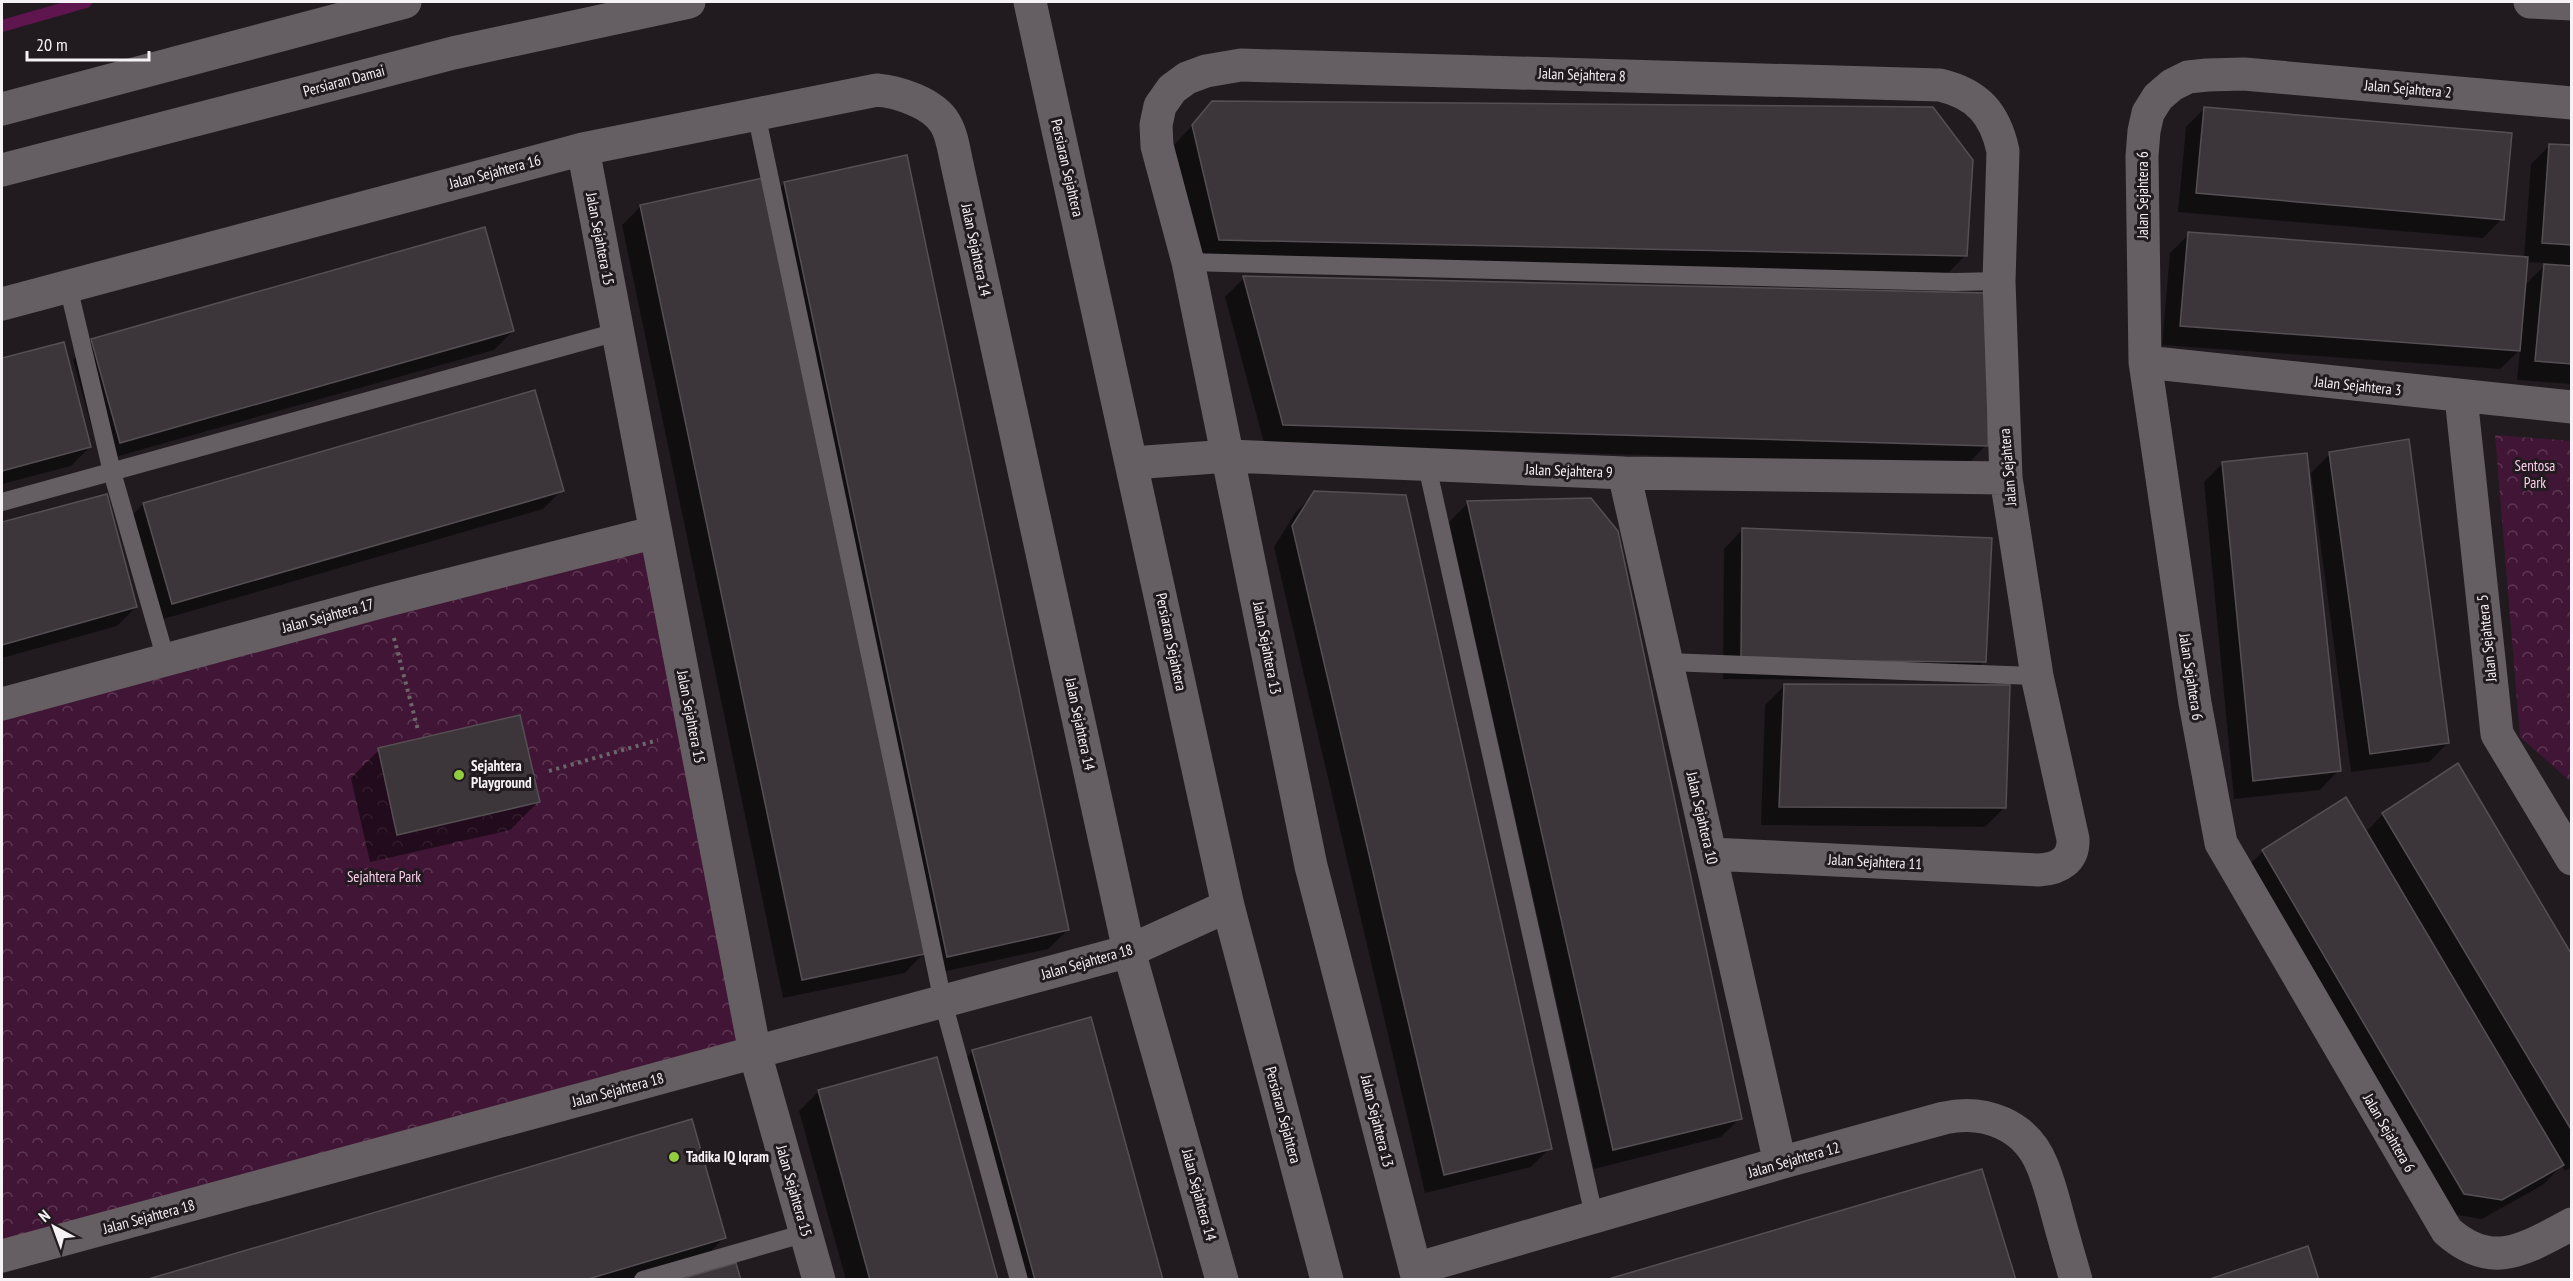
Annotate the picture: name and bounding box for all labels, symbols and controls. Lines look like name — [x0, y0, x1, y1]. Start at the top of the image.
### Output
scale bar — [27, 24, 148, 62]
text: 20 m — [36, 33, 68, 56]
street label: Persiaran Damai — [301, 61, 387, 101]
street label: Jalan Sejahtera 8 — [1537, 63, 1626, 86]
street label: Jalan Sejahtera 2 — [2363, 75, 2452, 102]
street label: Persiaran Sejahtera — [1047, 117, 1088, 219]
street label: Jalan Sejahtera 16 — [446, 150, 543, 193]
street label: Jalan Sejahtera 6 — [2133, 151, 2152, 240]
street label: Jalan Sejahtera 15 — [582, 190, 619, 287]
street label: Jalan Sejahtera 14 — [957, 201, 996, 298]
street label: Jalan Sejahtera 3 — [2313, 371, 2403, 400]
street label: Jalan Sejahtera — [1995, 428, 2020, 508]
park label: Sentosa Park — [2515, 456, 2555, 492]
street label: Jalan Sejahtera 9 — [1524, 459, 1613, 482]
street label: Persiaran Sejahtera — [1152, 591, 1191, 693]
street label: Jalan Sejahtera 17 — [279, 594, 376, 637]
street label: Jalan Sejahtera 5 — [2472, 594, 2501, 684]
street label: Jalan Sejahtera 13 — [1249, 599, 1286, 696]
street label: Jalan Sejahtera 6 — [2175, 631, 2208, 722]
street label: Jalan Sejahtera 15 — [673, 668, 710, 765]
street label: Jalan Sejahtera 14 — [1061, 675, 1100, 772]
place label: Sejahtera Playground — [471, 756, 532, 792]
marker: Sejahtera Playground — [452, 768, 466, 782]
street label: Jalan Sejahtera 10 — [1682, 769, 1722, 866]
street label: Jalan Sejahtera 11 — [1826, 849, 1923, 873]
park label: Sejahtera Park — [347, 867, 421, 886]
street label: Jalan Sejahtera 18 — [1038, 939, 1135, 984]
street label: Persiaran Sejahtera — [1261, 1064, 1306, 1165]
street label: Jalan Sejahtera 18 — [569, 1068, 666, 1111]
street label: Jalan Sejahtera 13 — [1357, 1072, 1398, 1169]
street label: Jalan Sejahtera 6 — [2359, 1089, 2420, 1176]
street label: Jalan Sejahtera 12 — [1745, 1137, 1842, 1182]
street label: Jalan Sejahtera 15 — [772, 1142, 817, 1239]
street label: Jalan Sejahtera 14 — [1178, 1146, 1221, 1243]
place label: Tadika IQ Iqram — [686, 1147, 769, 1166]
marker: Tadika IQ Iqram — [667, 1150, 681, 1164]
street label: Jalan Sejahtera 18 — [100, 1195, 197, 1238]
north arrow — [24, 1197, 84, 1257]
text: N — [34, 1205, 54, 1226]

